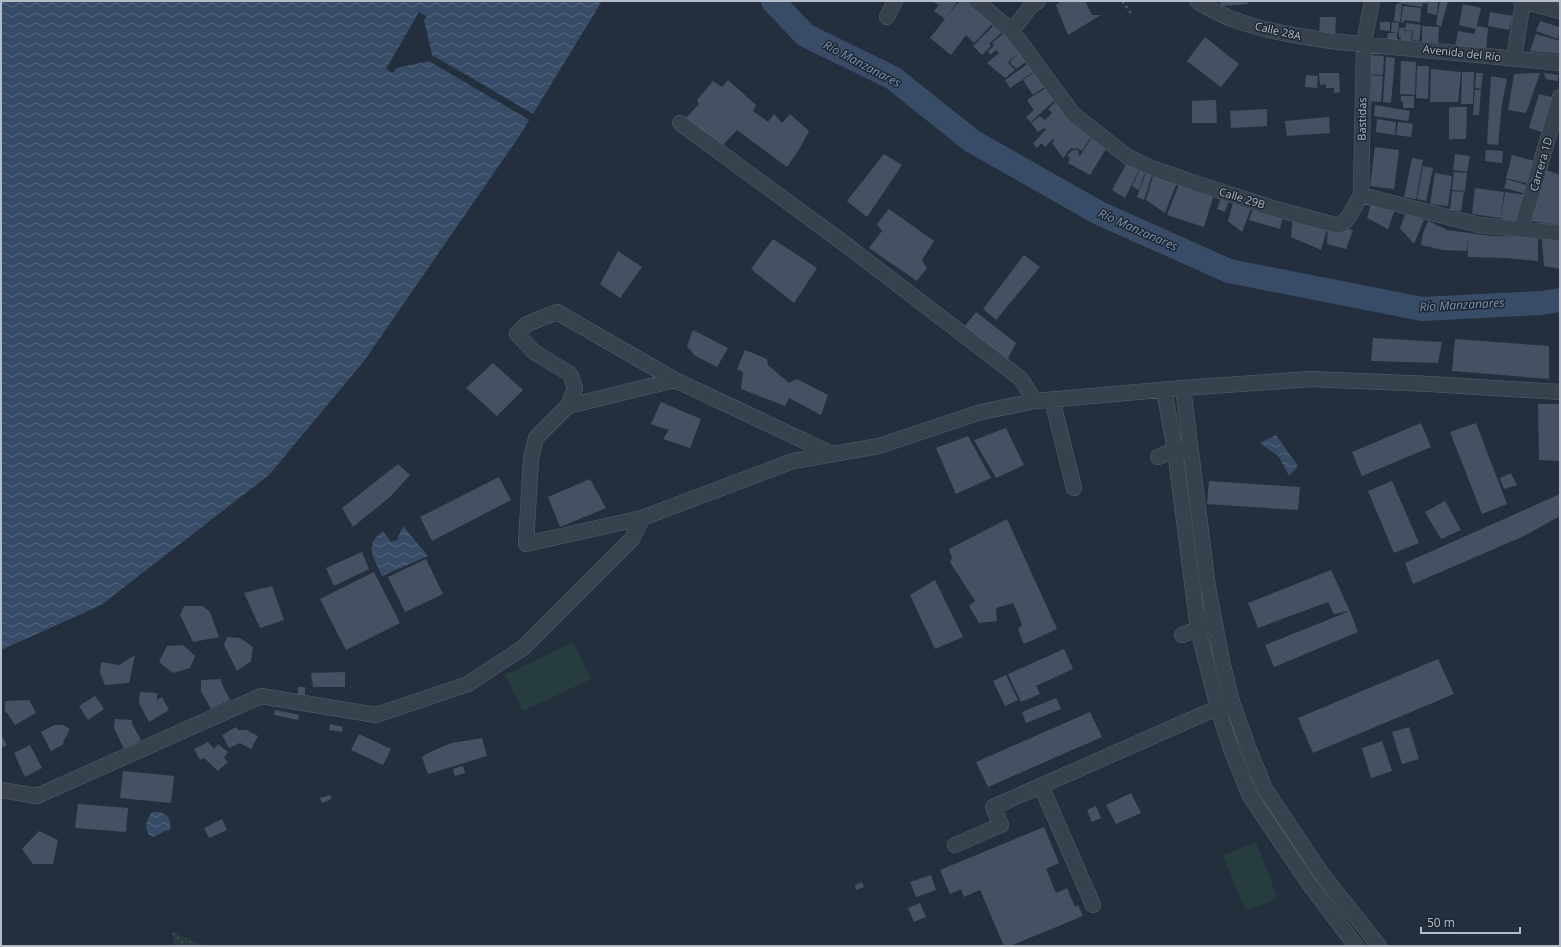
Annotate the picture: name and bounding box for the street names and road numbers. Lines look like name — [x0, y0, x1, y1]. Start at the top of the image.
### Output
street label: Calle 28A — [1253, 18, 1303, 43]
street label: Avenida del Río — [1422, 41, 1502, 64]
street label: Bastidas — [1354, 97, 1369, 141]
street label: Carrera 1D — [1526, 135, 1555, 193]
street label: Calle 29B — [1217, 183, 1267, 212]

